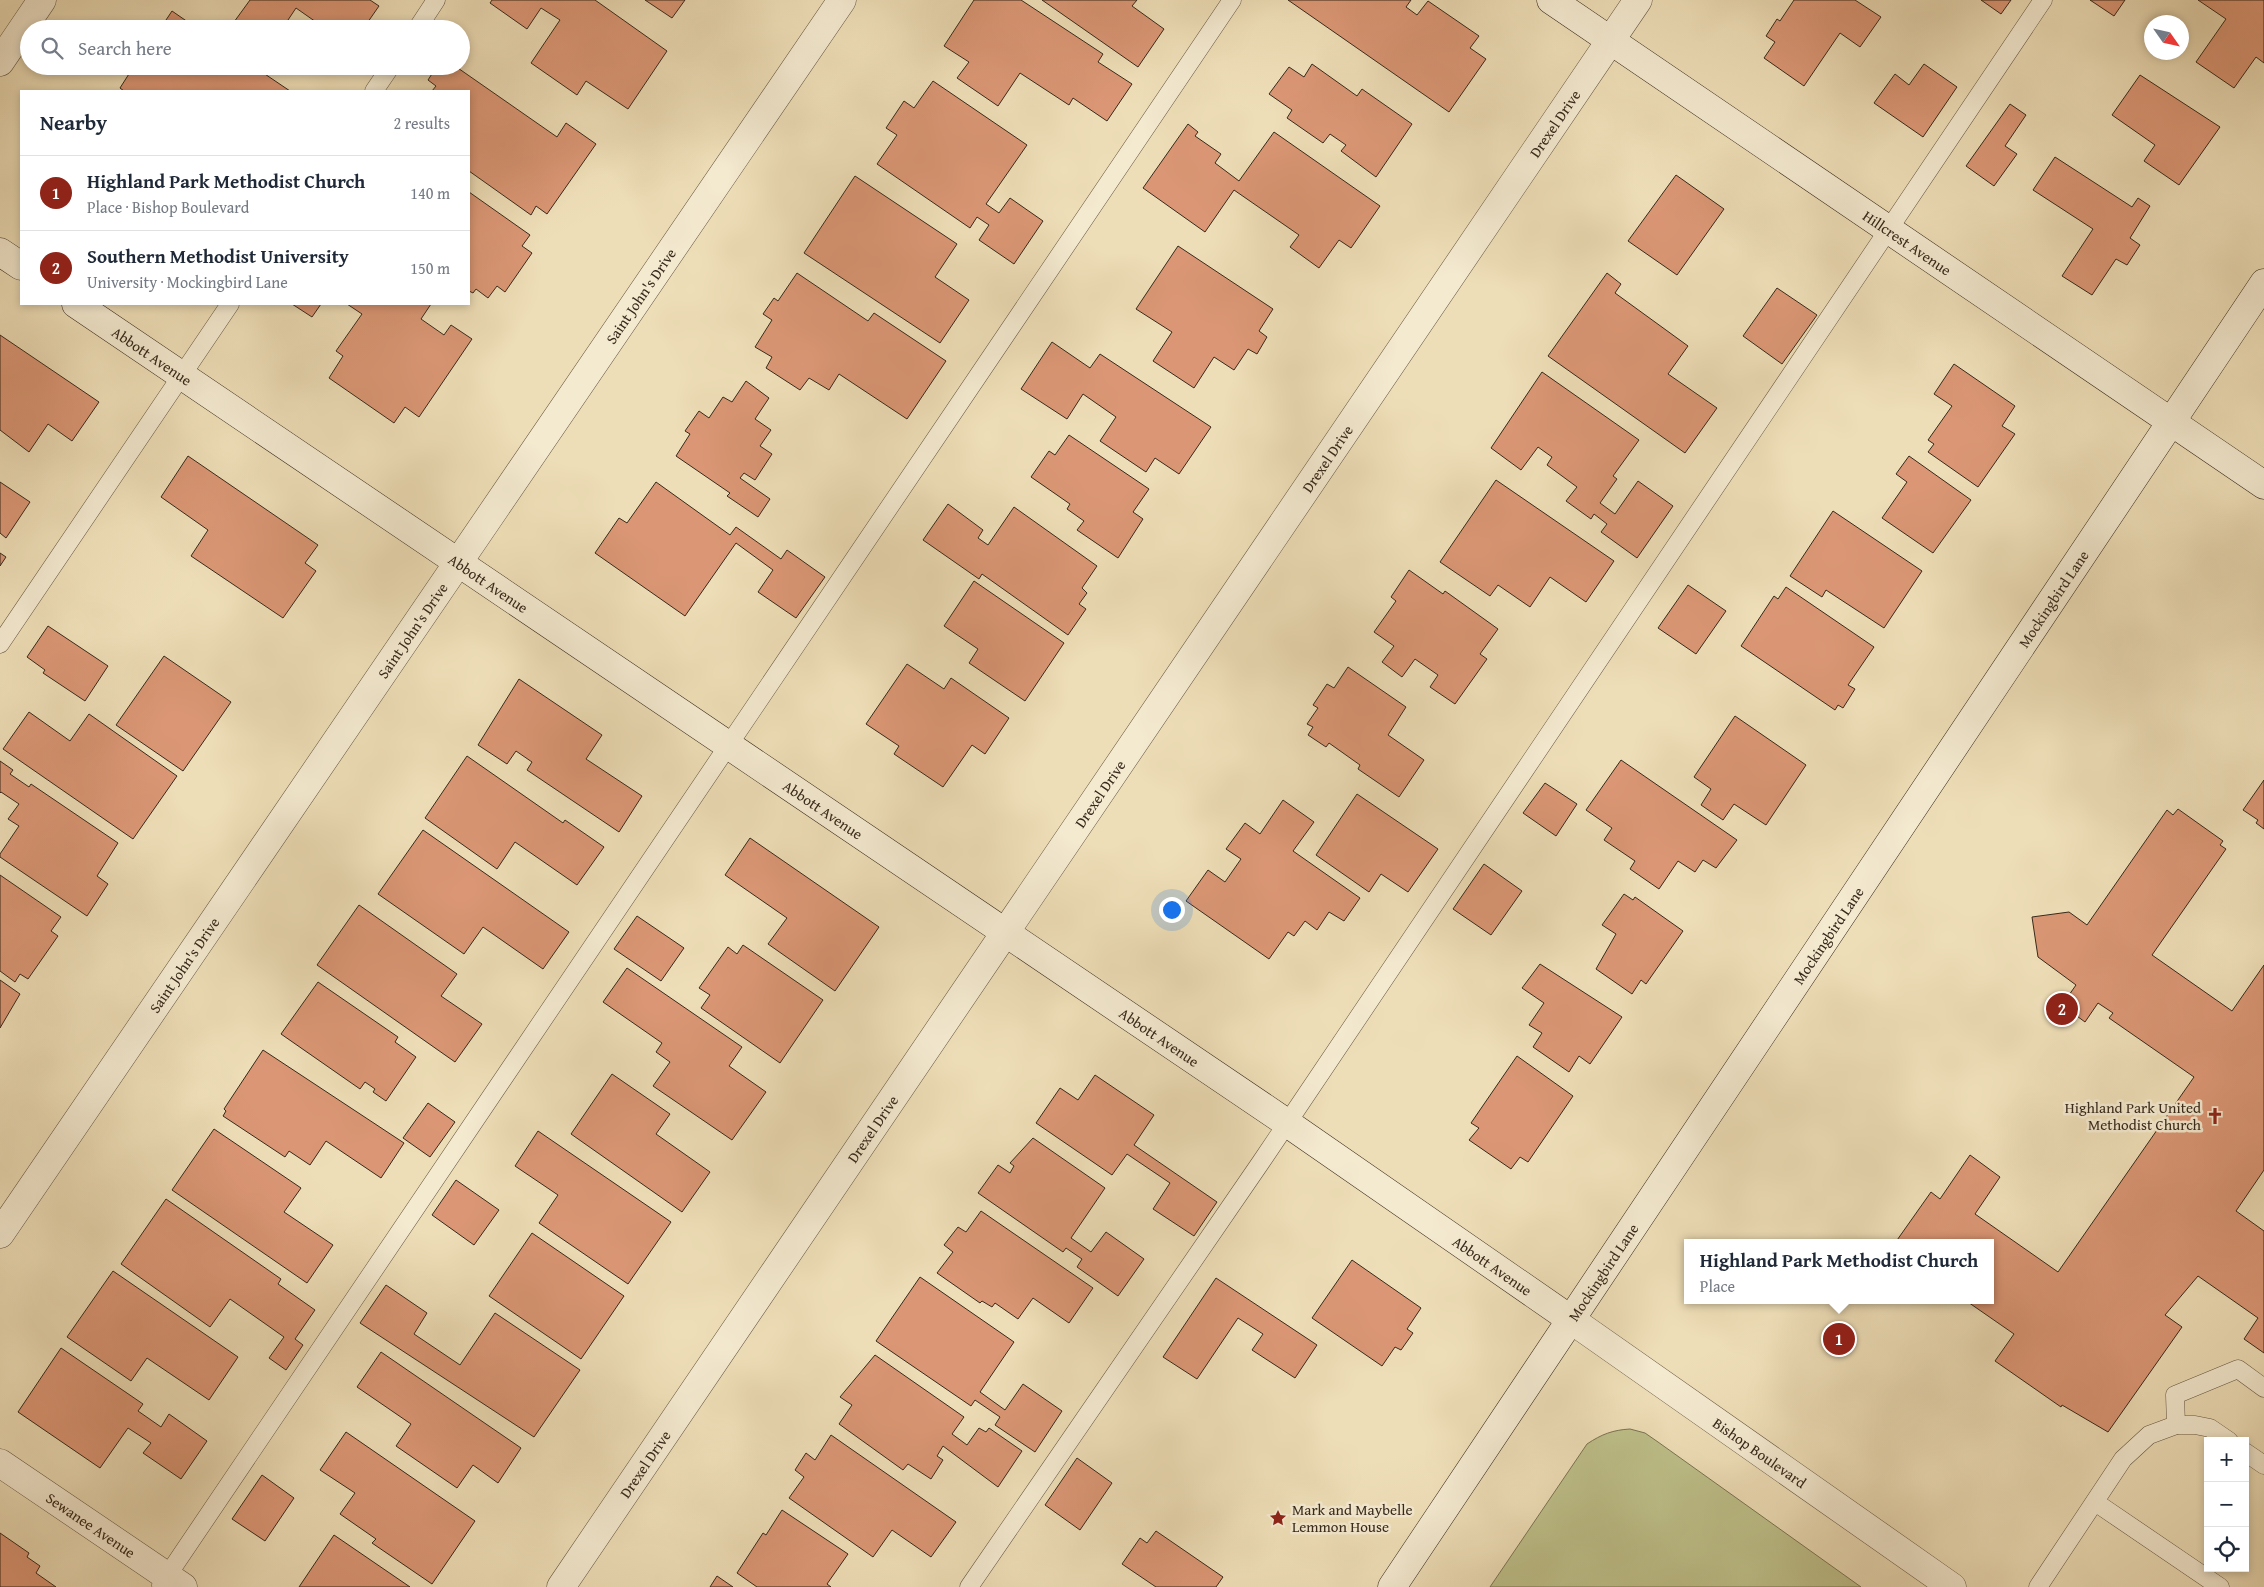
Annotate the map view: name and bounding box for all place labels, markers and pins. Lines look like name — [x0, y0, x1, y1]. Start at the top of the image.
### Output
pin: 2 — [2046, 990, 2078, 1028]
place label: Highland Park United Methodist Church — [2065, 1097, 2202, 1135]
church icon: Highland Park United Methodist Church — [2205, 1106, 2225, 1126]
pin: 1 — [1823, 1320, 1855, 1358]
place label: Mark and Maybelle Lemmon House — [1292, 1499, 1412, 1537]
place icon: Mark and Maybelle Lemmon House — [1268, 1508, 1288, 1528]

